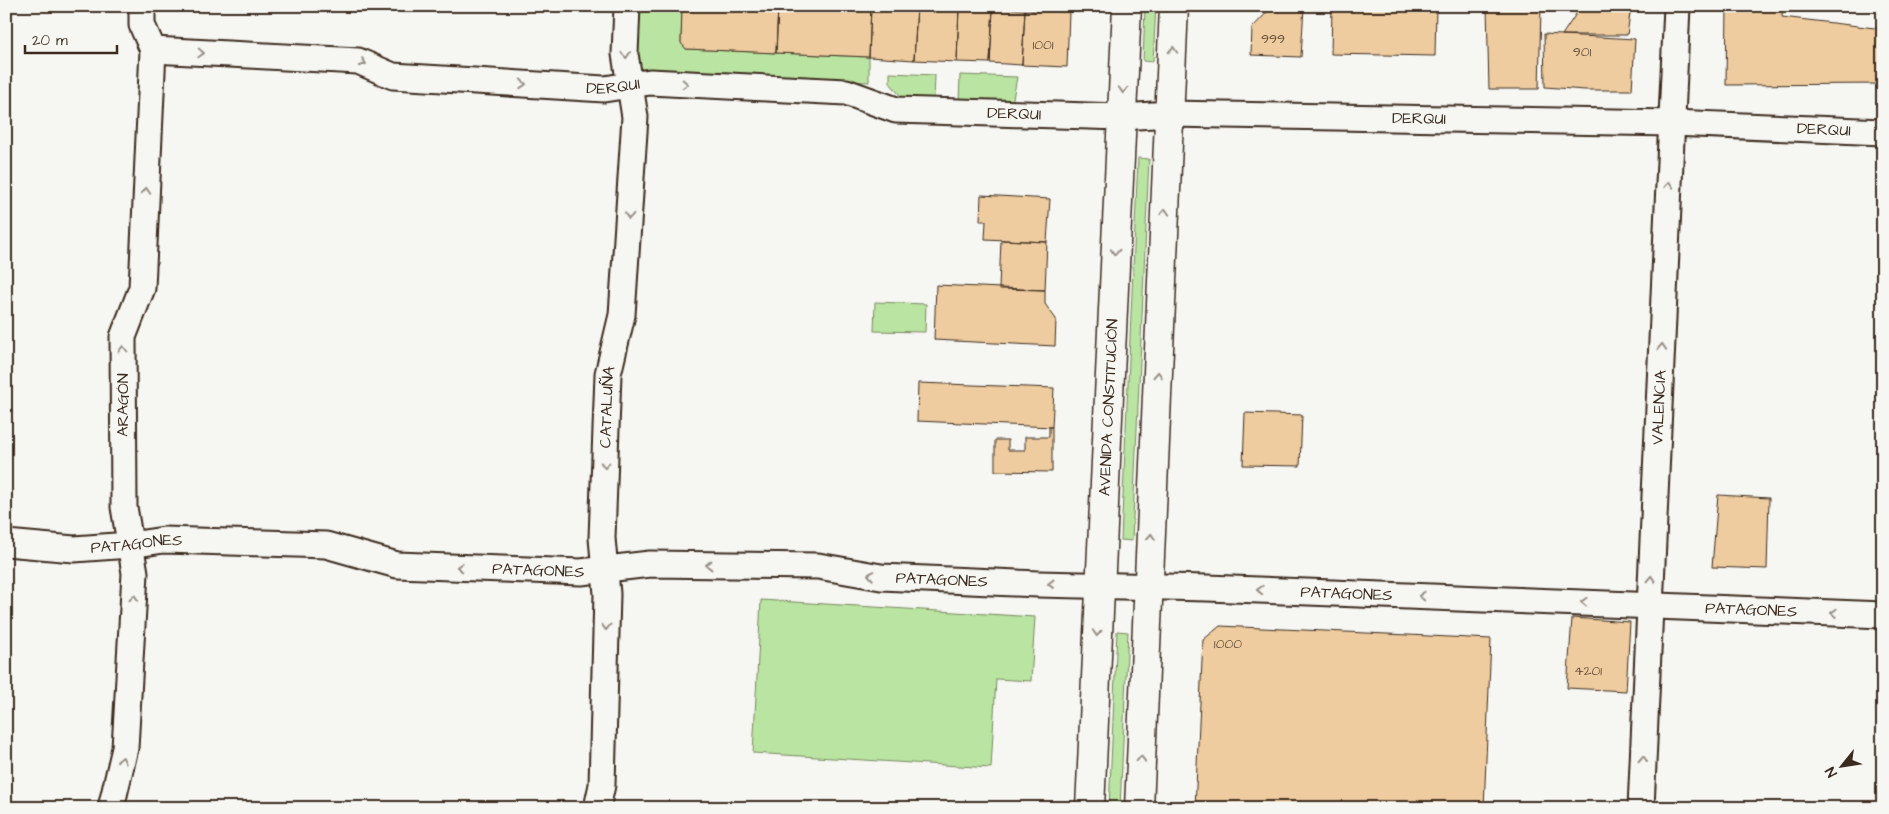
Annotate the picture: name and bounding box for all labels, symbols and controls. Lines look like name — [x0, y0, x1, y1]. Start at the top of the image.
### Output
scale bar — [25, 22, 118, 54]
house number: 999 — [1261, 29, 1285, 49]
text: 20 m — [32, 30, 68, 51]
house number: 1001 — [1032, 35, 1054, 55]
house number: 901 — [1573, 42, 1592, 62]
one-way arrow — [1167, 46, 1178, 54]
one-way arrow — [198, 47, 206, 58]
one-way arrow — [620, 51, 631, 59]
one-way arrow — [358, 57, 367, 68]
street label: DERQUI — [586, 73, 641, 100]
one-way arrow — [681, 78, 689, 89]
one-way arrow — [519, 79, 527, 90]
one-way arrow — [1117, 86, 1128, 94]
street label: DERQUI — [987, 102, 1042, 126]
street label: DERQUI — [1392, 107, 1446, 130]
street label: DERQUI — [1796, 117, 1851, 142]
one-way arrow — [1664, 180, 1674, 188]
one-way arrow — [141, 186, 152, 194]
one-way arrow — [1160, 208, 1171, 216]
one-way arrow — [623, 213, 634, 221]
one-way arrow — [1110, 248, 1120, 256]
street label: AVENIDA CONSTITUCIÓN — [1093, 318, 1124, 497]
one-way arrow — [1656, 343, 1667, 351]
one-way arrow — [118, 345, 128, 353]
street label: CATALUÑA — [594, 364, 621, 448]
one-way arrow — [1153, 370, 1164, 378]
street label: VALENCIA — [1646, 370, 1672, 445]
street label: ARAGÓN — [112, 373, 134, 437]
one-way arrow — [599, 461, 610, 469]
street label: PATAGONES — [90, 529, 183, 559]
one-way arrow — [1146, 533, 1156, 540]
street label: PATAGONES — [492, 558, 585, 583]
one-way arrow — [705, 560, 713, 570]
one-way arrow — [455, 562, 463, 573]
street label: PATAGONES — [895, 567, 988, 593]
one-way arrow — [867, 571, 875, 581]
one-way arrow — [1646, 575, 1656, 582]
one-way arrow — [1046, 579, 1054, 589]
street label: PATAGONES — [1300, 581, 1393, 606]
one-way arrow — [1255, 584, 1263, 595]
one-way arrow — [1418, 591, 1426, 601]
one-way arrow — [128, 594, 139, 602]
one-way arrow — [1580, 597, 1588, 607]
street label: PATAGONES — [1705, 597, 1798, 623]
one-way arrow — [1830, 607, 1838, 618]
one-way arrow — [601, 624, 611, 631]
one-way arrow — [1092, 630, 1103, 638]
house number: 1000 — [1214, 634, 1242, 654]
house number: 4201 — [1574, 661, 1602, 681]
north arrow — [1816, 742, 1866, 792]
one-way arrow — [1136, 755, 1147, 763]
one-way arrow — [1637, 755, 1648, 763]
one-way arrow — [116, 756, 127, 765]
text: N — [1821, 763, 1842, 781]

